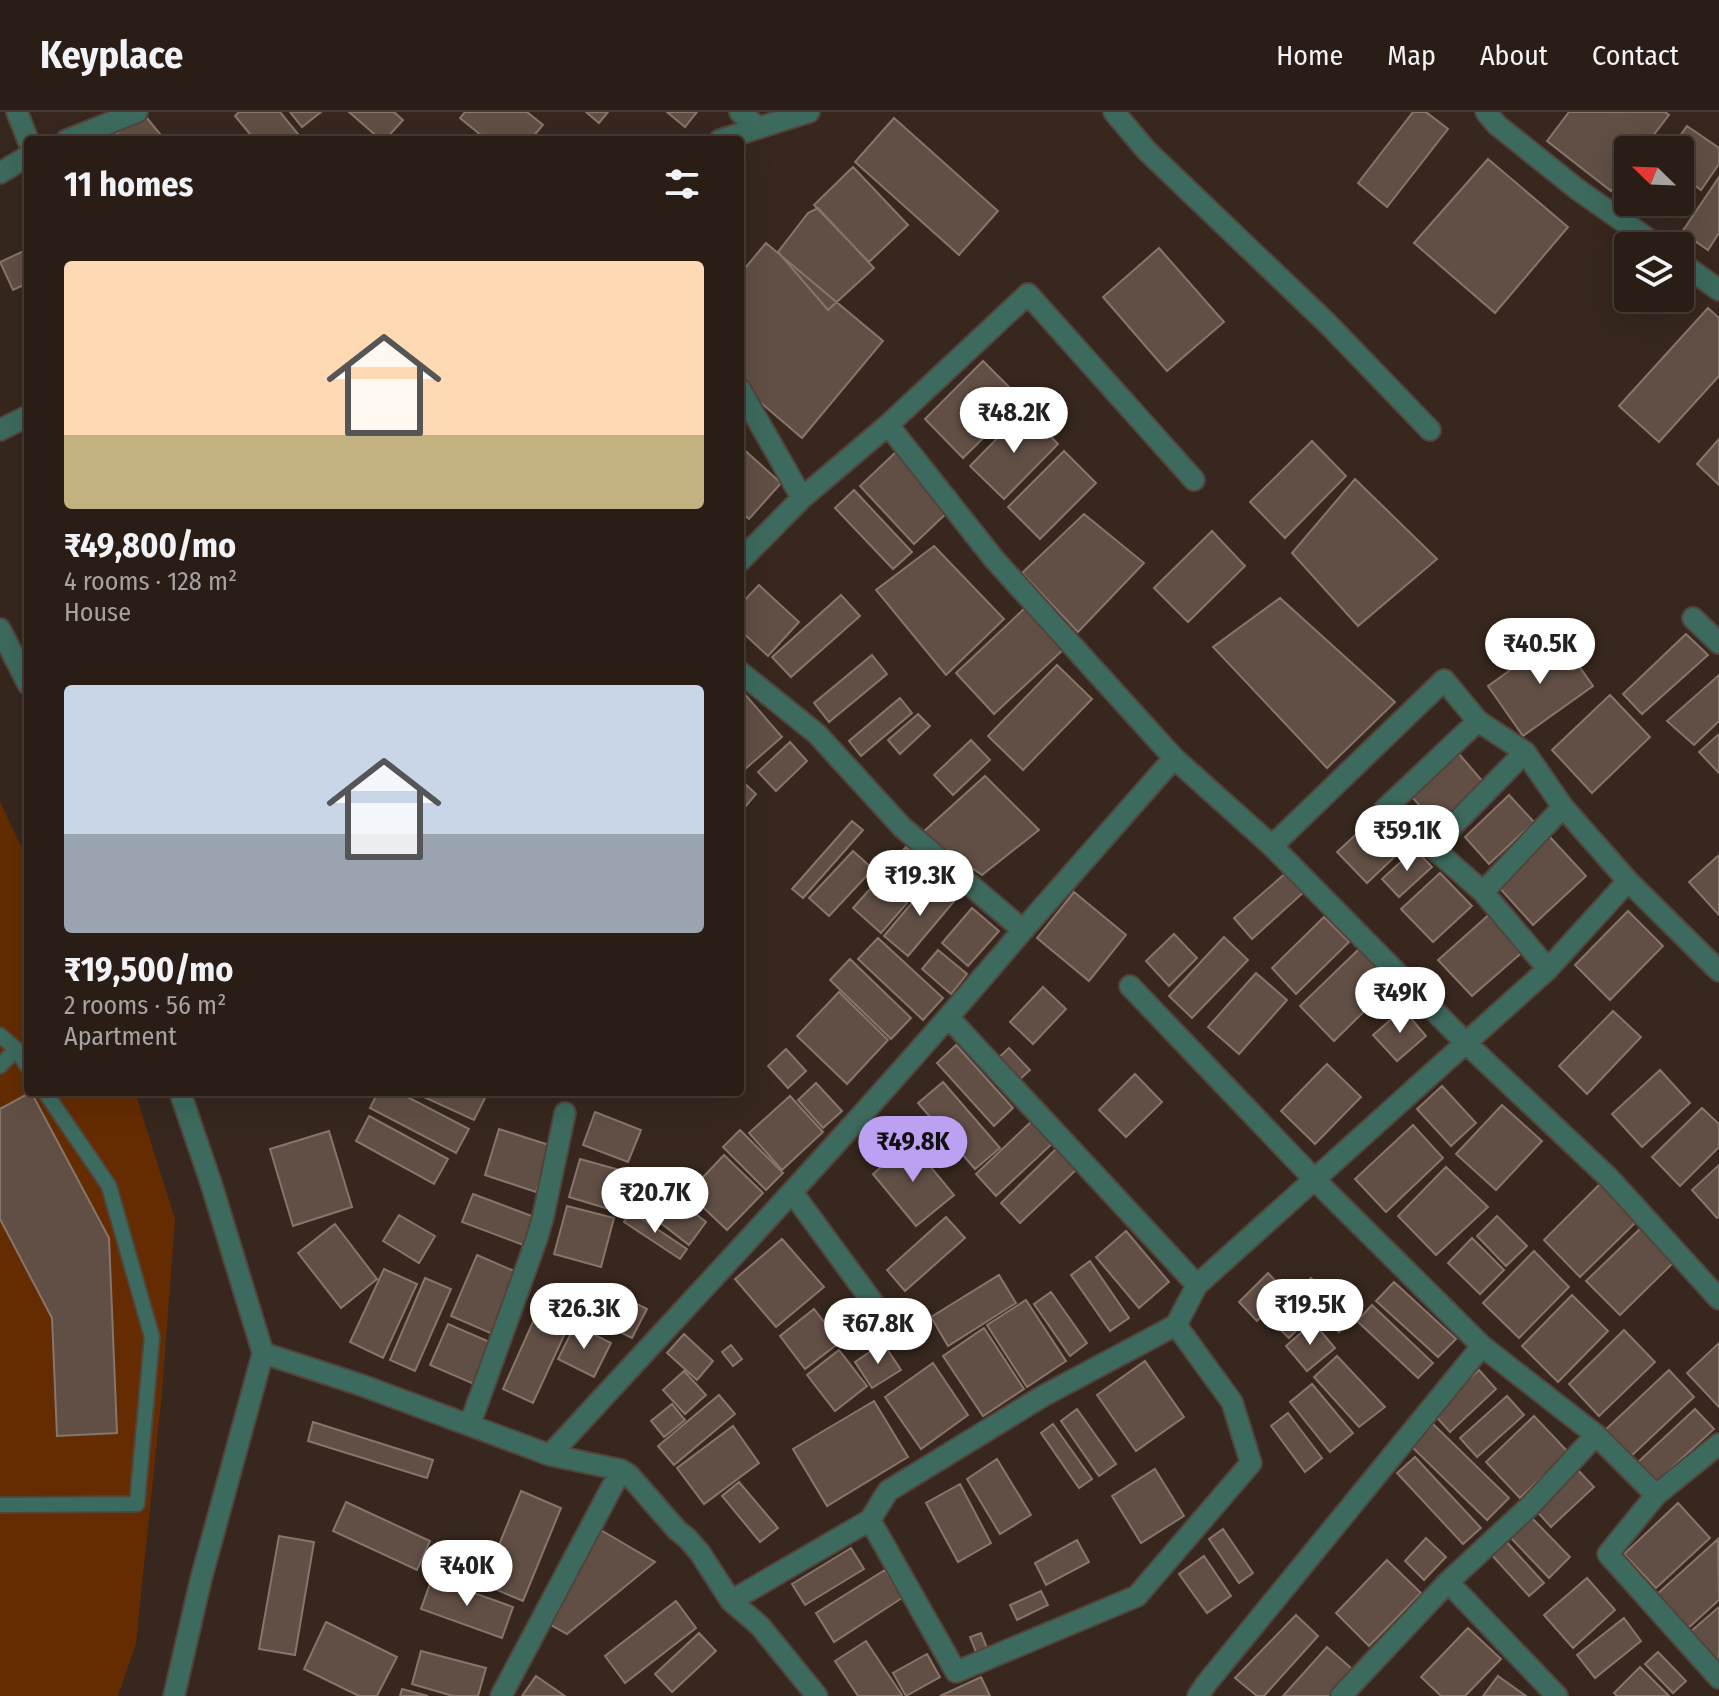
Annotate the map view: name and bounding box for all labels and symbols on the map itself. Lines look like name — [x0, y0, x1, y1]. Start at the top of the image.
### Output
north arrow — [1614, 136, 1694, 216]
pin: ₹48.2K — [949, 387, 1079, 455]
pin: ₹40.5K — [1475, 618, 1605, 686]
pin: ₹59.1K — [1342, 805, 1472, 873]
pin: ₹19.3K — [855, 850, 985, 918]
pin: ₹49K — [1353, 967, 1447, 1035]
pin: ₹49.8K — [848, 1116, 978, 1184]
pin: ₹20.7K — [590, 1167, 720, 1235]
pin: ₹19.5K — [1245, 1279, 1375, 1347]
pin: ₹26.3K — [519, 1283, 649, 1351]
pin: ₹67.8K — [813, 1298, 943, 1366]
pin: ₹40K — [420, 1540, 514, 1608]

